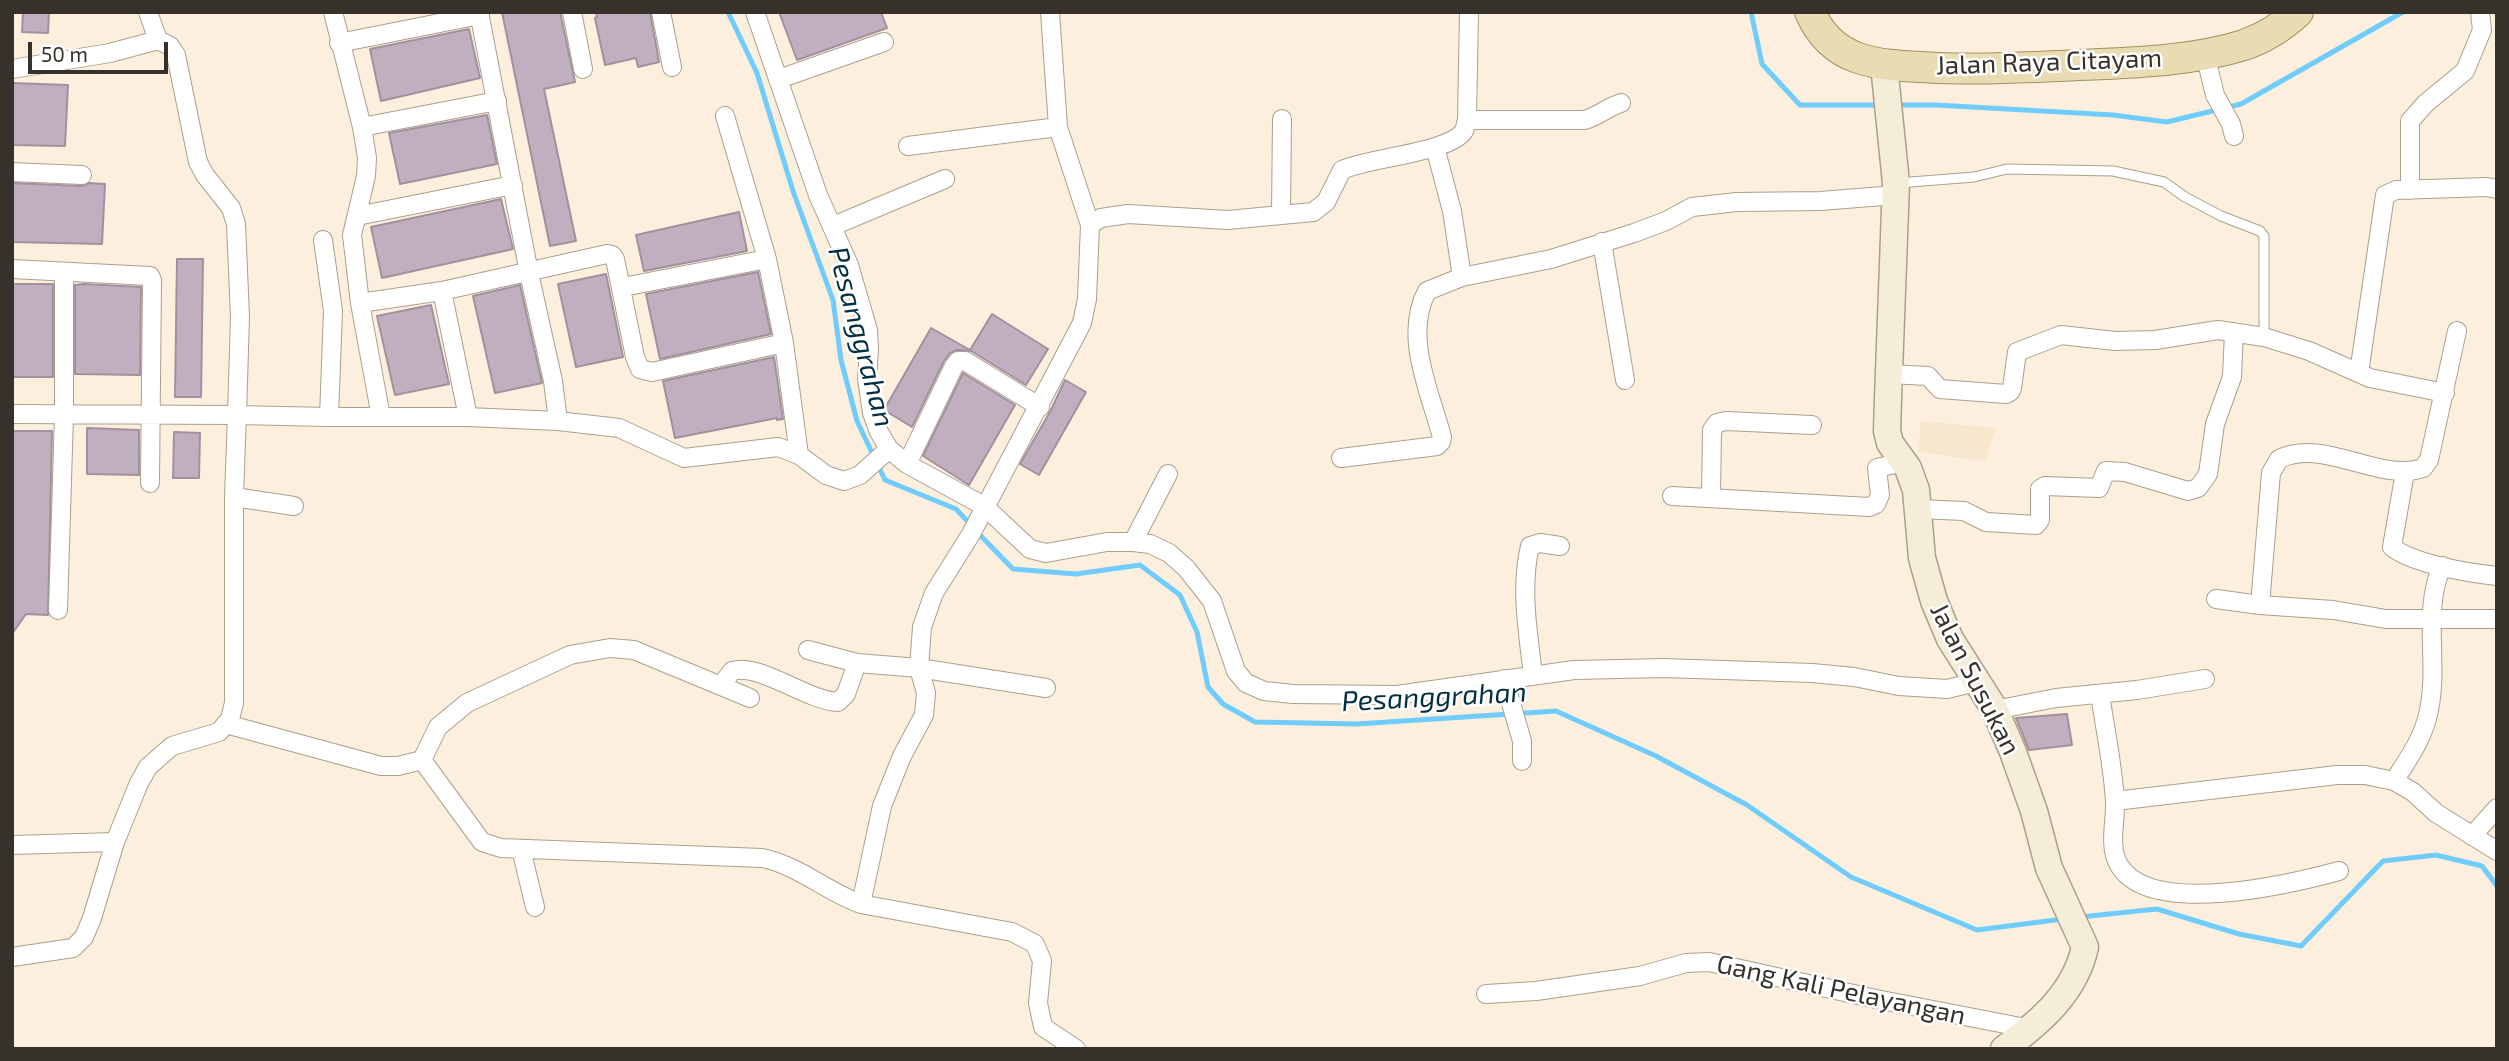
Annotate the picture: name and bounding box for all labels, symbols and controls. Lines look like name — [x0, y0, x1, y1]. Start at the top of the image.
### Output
scale bar — [32, 28, 172, 72]
text: 50 m — [41, 41, 88, 66]
street label: Jalan Raya Citayam — [1935, 42, 2163, 82]
water label: Pesanggrahan — [821, 243, 901, 431]
street label: Jalan Susukan — [1923, 598, 2027, 760]
water label: Pesanggrahan — [1341, 675, 1527, 719]
street label: Gang Kali Pelayangan — [1714, 948, 1968, 1032]

